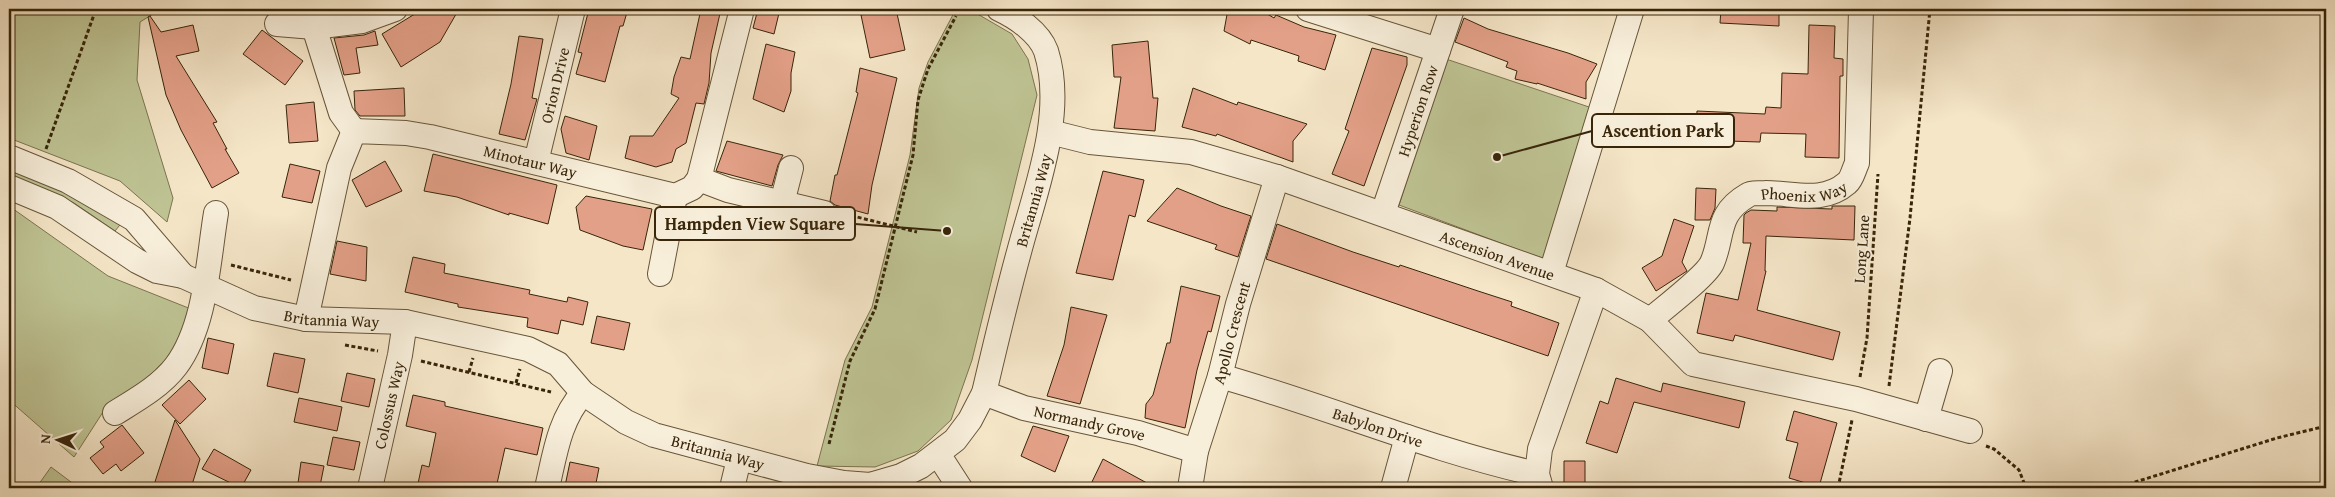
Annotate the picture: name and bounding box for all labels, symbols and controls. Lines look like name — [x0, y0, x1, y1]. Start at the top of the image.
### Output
street label: Orion Drive — [534, 45, 575, 126]
street label: Hyperion Row — [1391, 61, 1444, 160]
callout: Ascention Park — [1592, 114, 1734, 147]
text: Ascention Park — [1602, 117, 1725, 144]
street label: Minotaur Way — [481, 138, 579, 184]
street label: Britannia Way — [1009, 151, 1057, 250]
street label: Phoenix Way — [1759, 175, 1852, 208]
callout: Hampden View Square — [655, 207, 855, 240]
text: Hampden View Square — [665, 210, 845, 237]
street label: Long Lane — [1847, 214, 1875, 284]
street label: Ascension Avenue — [1437, 224, 1558, 286]
street label: Apollo Crescent — [1206, 278, 1256, 387]
street label: Britannia Way — [282, 303, 380, 333]
street label: Colossus Way — [367, 359, 410, 451]
street label: Normandy Grove — [1032, 399, 1149, 447]
street label: Babylon Drive — [1330, 401, 1426, 453]
north arrow — [32, 414, 82, 464]
street label: Britannia Way — [669, 428, 767, 476]
text: N — [35, 433, 55, 444]

